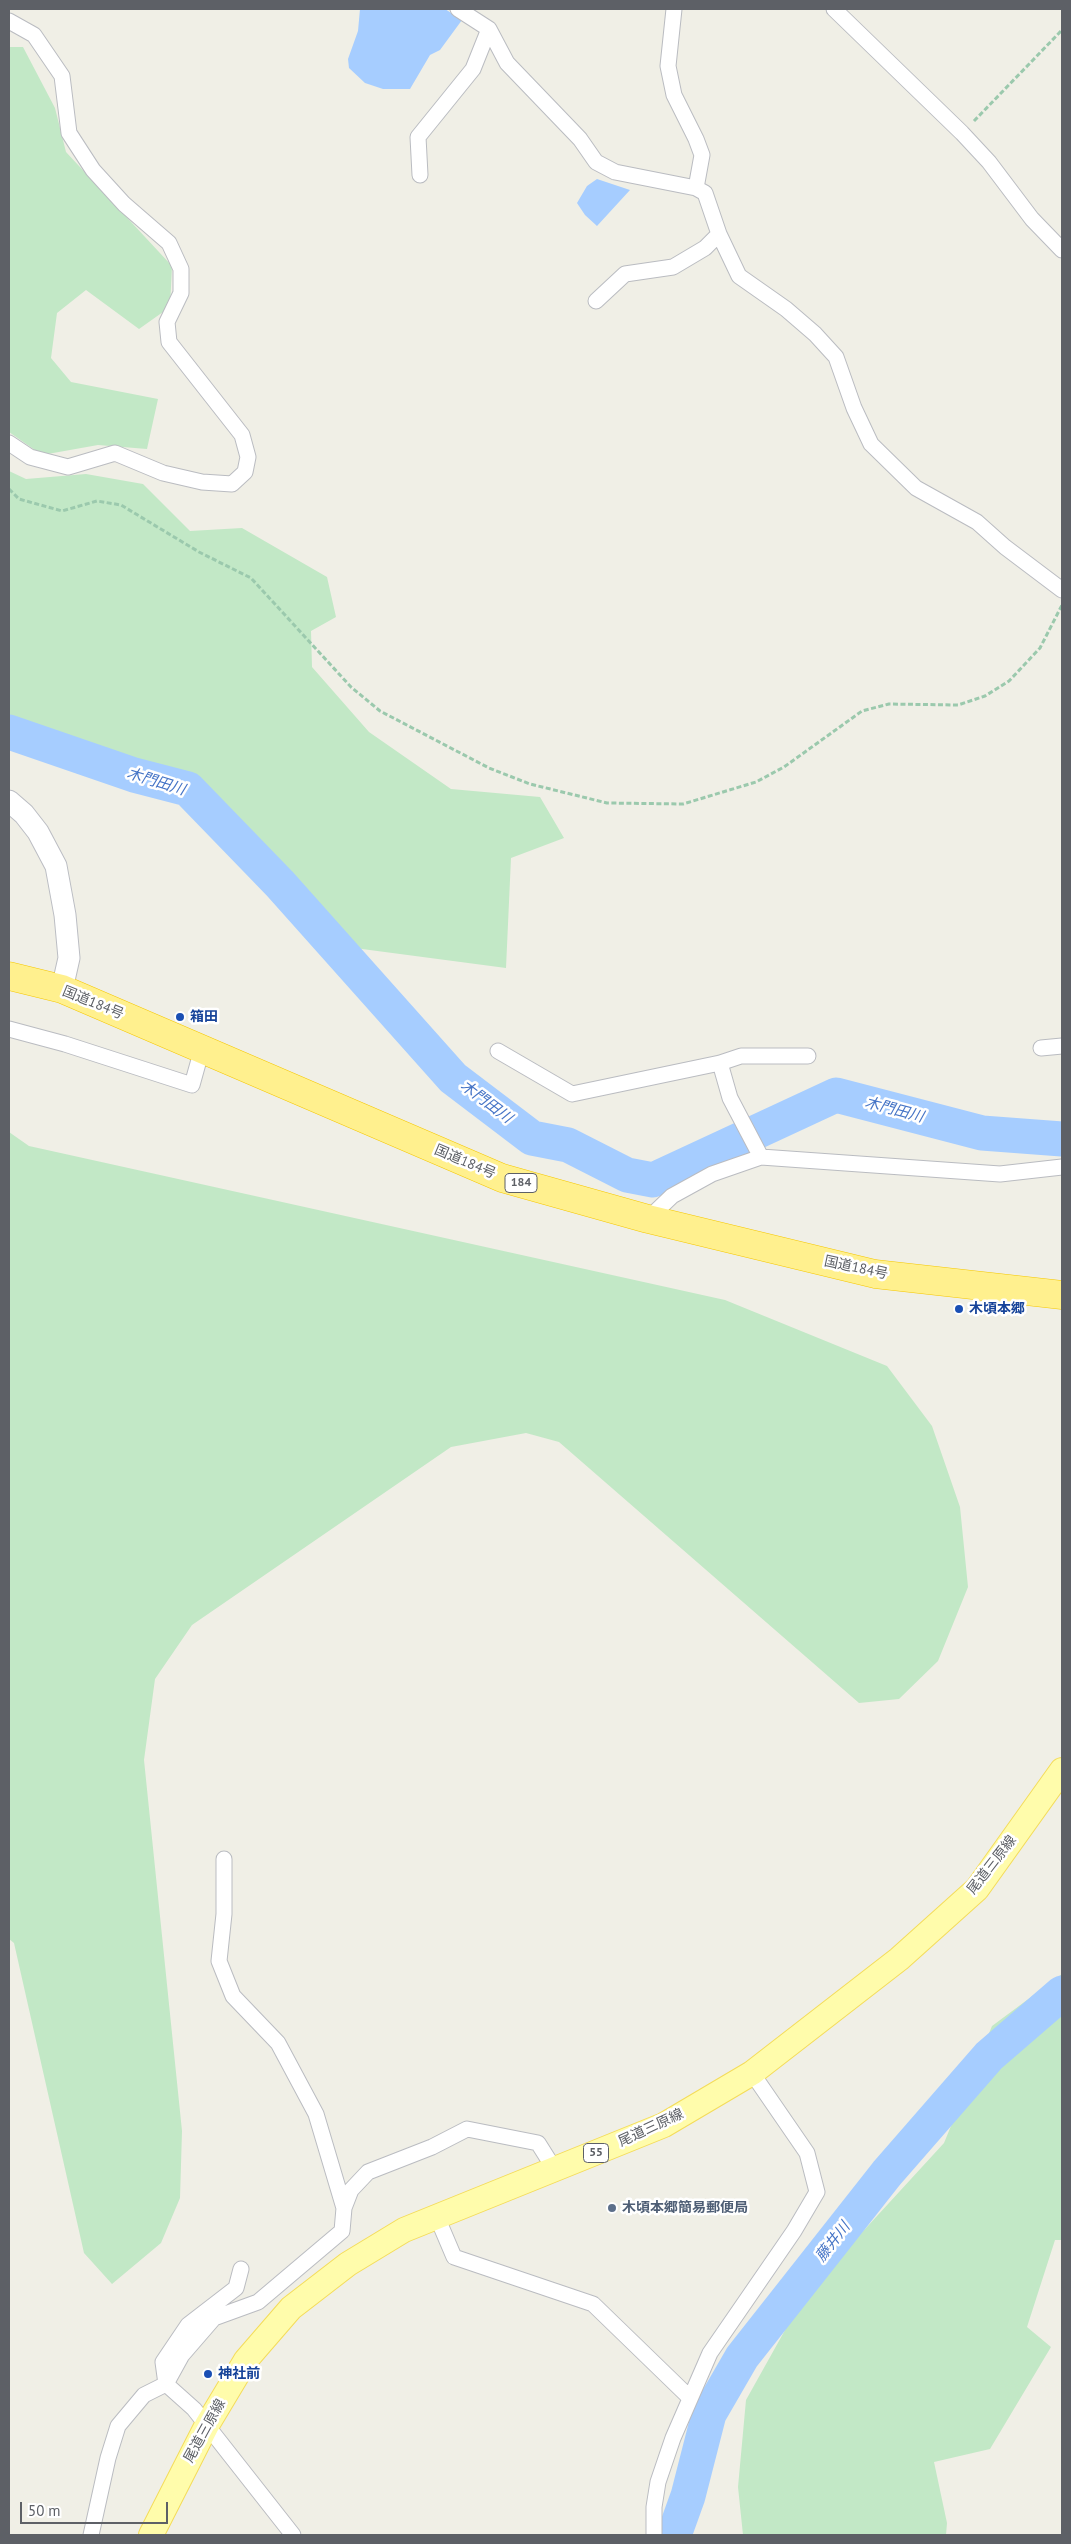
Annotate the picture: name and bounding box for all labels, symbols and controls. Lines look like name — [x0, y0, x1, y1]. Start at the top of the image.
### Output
water label: 木門田川 — [125, 765, 187, 799]
street label: 国道184号 — [60, 983, 126, 1023]
place label: 箱田 — [190, 1009, 218, 1025]
marker: 箱田 — [174, 1011, 186, 1023]
water label: 木門田川 — [457, 1077, 515, 1127]
water label: 木門田川 — [863, 1094, 925, 1126]
street label: 国道184号 — [432, 1142, 498, 1182]
road number: 184 — [505, 1174, 537, 1192]
street label: 国道184号 — [823, 1253, 889, 1283]
place label: 木頃本郷 — [969, 1301, 1025, 1317]
marker: 木頃本郷 — [953, 1303, 965, 1315]
street label: 尾道三原線 — [964, 1832, 1020, 1898]
street label: 尾道三原線 — [616, 2106, 686, 2150]
road number: 55 — [584, 2144, 608, 2162]
place label: 木頃本郷簡易郵便局 — [622, 2200, 748, 2216]
marker: 木頃本郷簡易郵便局 — [606, 2202, 618, 2214]
water label: 藤井川 — [812, 2219, 854, 2265]
place label: 神社前 — [218, 2366, 260, 2382]
marker: 神社前 — [202, 2368, 214, 2380]
street label: 尾道三原線 — [181, 2396, 229, 2466]
scale bar — [22, 2492, 170, 2524]
text: 50 m — [28, 2501, 61, 2520]

